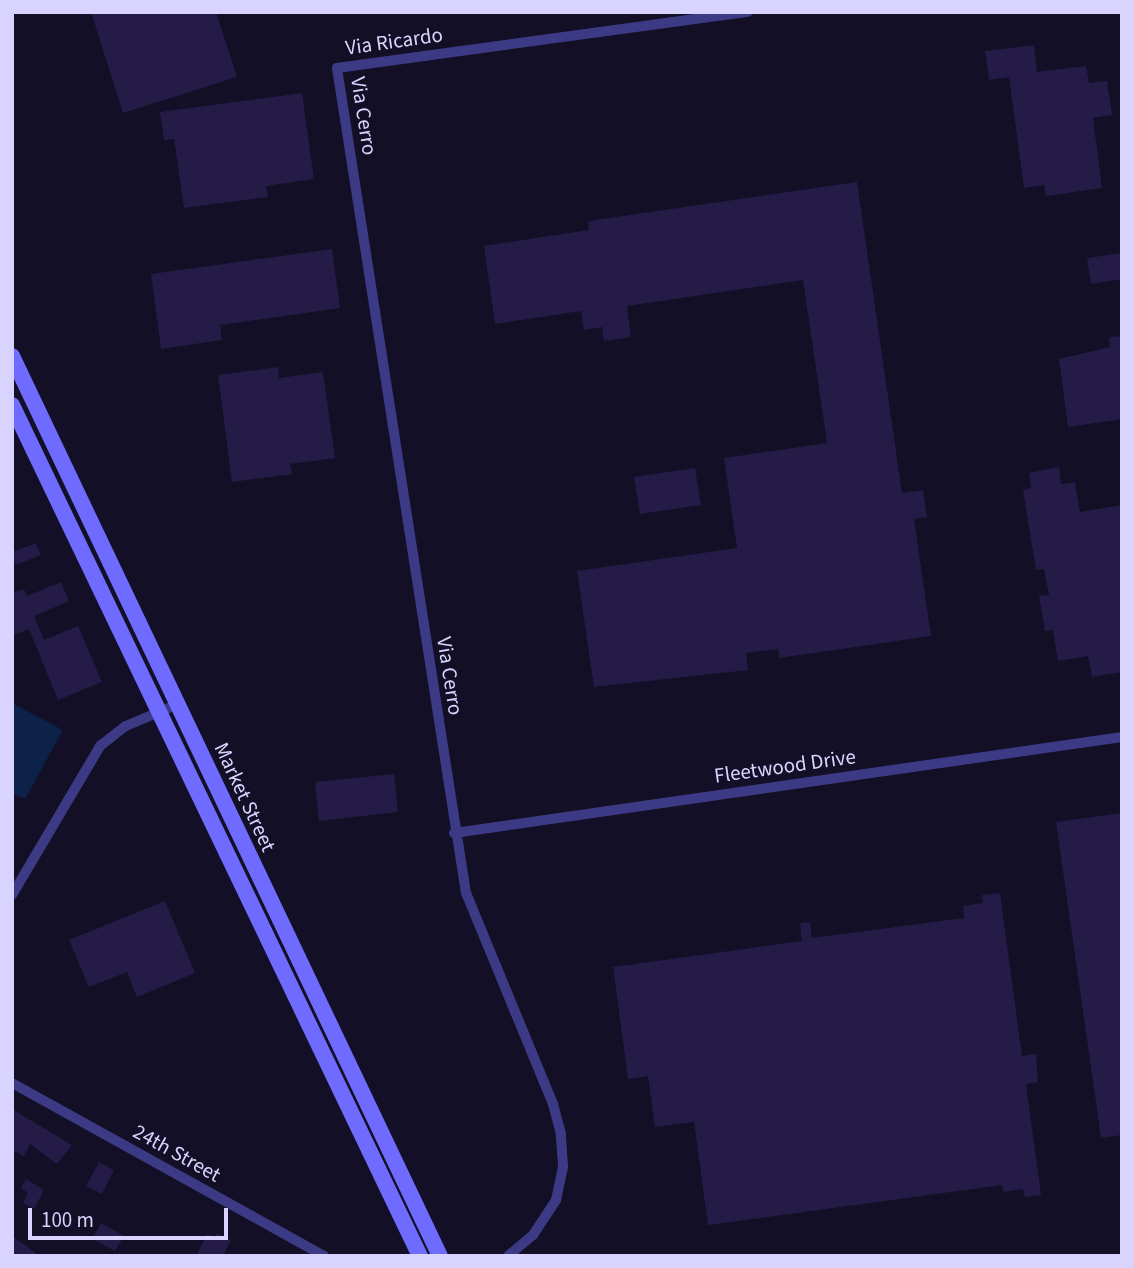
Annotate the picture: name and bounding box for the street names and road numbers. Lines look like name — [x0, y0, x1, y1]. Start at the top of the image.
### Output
street label: Via Ricardo — [344, 22, 444, 60]
street label: Via Cerro — [345, 75, 383, 157]
street label: Via Cerro — [431, 635, 469, 717]
street label: Market Street — [209, 739, 281, 855]
street label: Fleetwood Drive — [713, 744, 857, 788]
street label: 24th Street — [129, 1119, 225, 1187]

